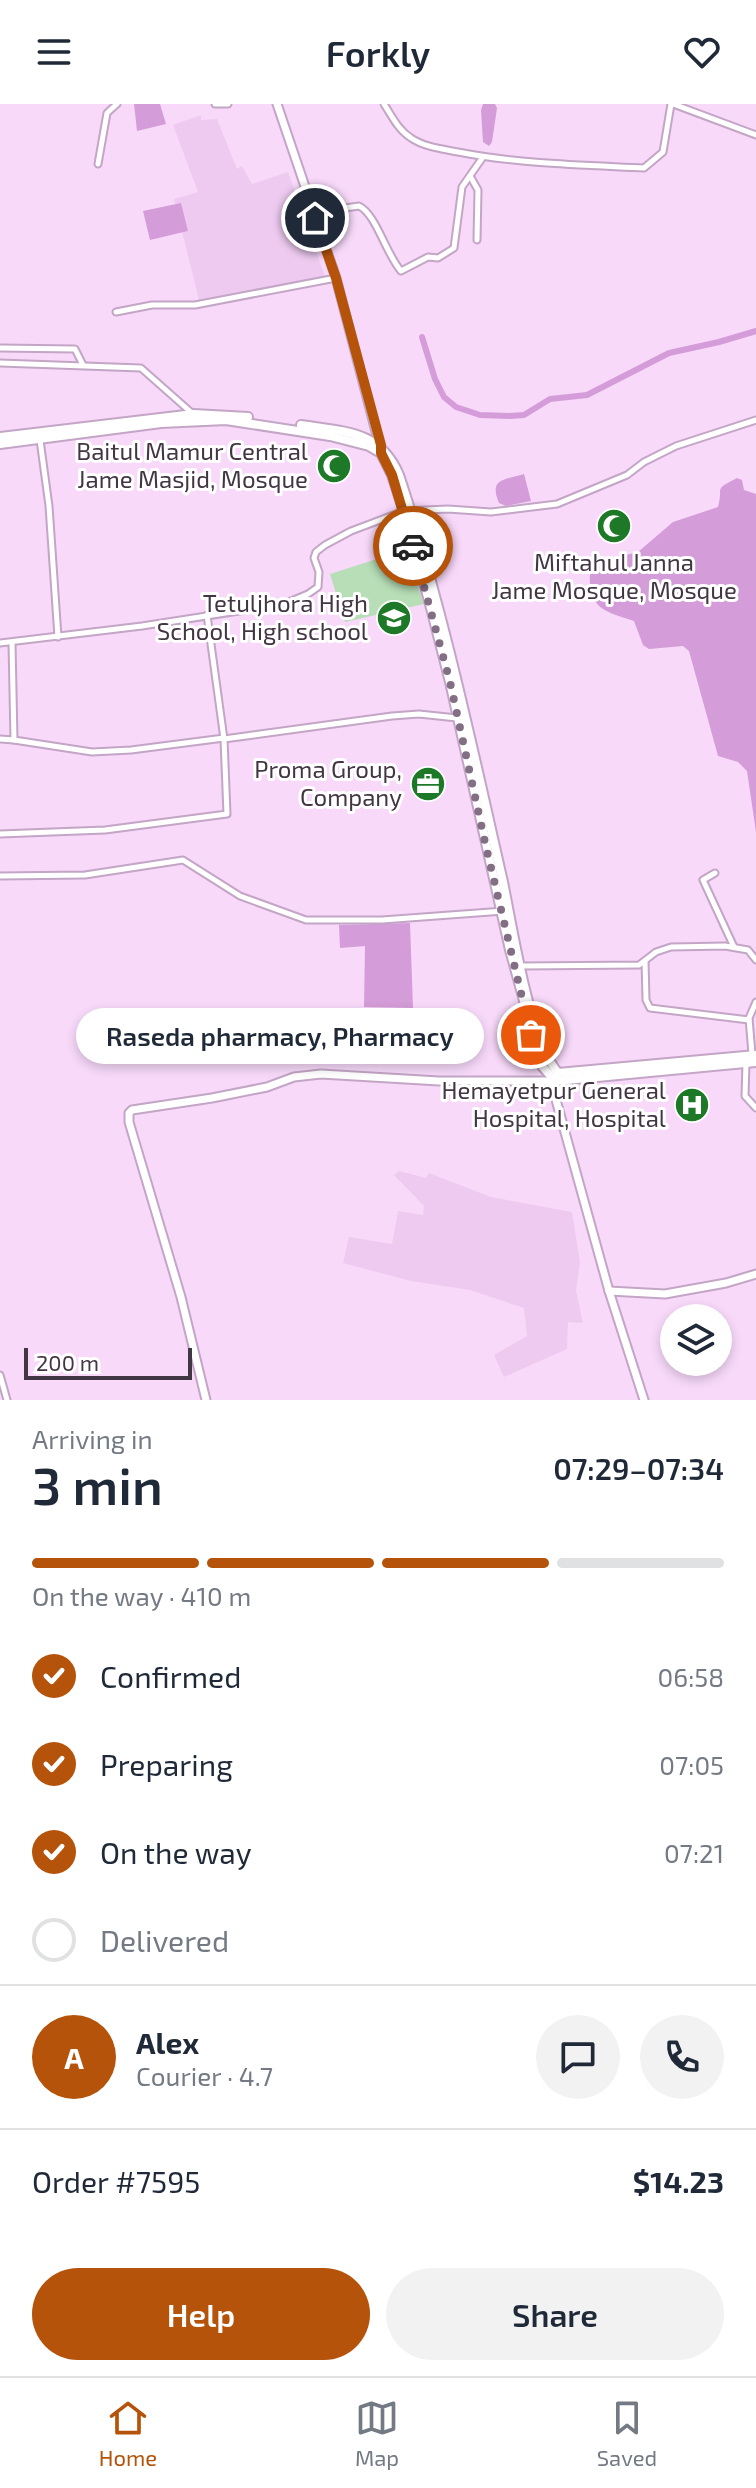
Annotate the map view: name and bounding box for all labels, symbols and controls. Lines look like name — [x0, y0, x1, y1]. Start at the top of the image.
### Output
icon: menu — [32, 30, 76, 74]
icon: heart — [680, 30, 724, 74]
text: Forkly — [326, 31, 430, 74]
pin — [281, 184, 349, 252]
icon: home — [293, 196, 337, 240]
place label: Baitul Mamur Central Jame Masjid, Mosque — [76, 436, 308, 493]
mosque icon: Baitul Mamur Central Jame Masjid, Mosque — [315, 447, 353, 485]
courier — [373, 506, 453, 586]
mosque icon: Miftahul Janna Jame Mosque, Mosque — [595, 507, 633, 545]
icon: car — [391, 524, 435, 568]
place label: Miftahul Janna Jame Mosque, Mosque — [491, 547, 737, 604]
place label: Tetuljhora High School, High school — [157, 588, 368, 645]
school or university icon: Tetuljhora High School, High school — [375, 599, 413, 637]
place label: Proma Group, Company — [254, 754, 402, 811]
office icon: Proma Group, Company — [409, 765, 447, 803]
pin — [497, 1001, 565, 1069]
callout: Raseda pharmacy, Pharmacy — [75, 1007, 483, 1063]
icon: bag — [509, 1013, 553, 1057]
text: Raseda pharmacy, Pharmacy — [106, 1020, 454, 1051]
place label: Hemayetpur General Hospital, Hospital — [442, 1075, 666, 1132]
hospital icon: Hemayetpur General Hospital, Hospital — [673, 1086, 711, 1124]
map controls — [660, 1304, 732, 1376]
button: layers — [660, 1304, 732, 1376]
scale bar — [24, 1344, 192, 1380]
text: 200 m — [36, 1349, 99, 1375]
text: Arriving in — [32, 1423, 153, 1454]
text: 07:29–07:34 — [553, 1450, 724, 1486]
text: 3 min — [32, 1453, 163, 1515]
text: On the way · 410 m — [32, 1580, 251, 1611]
icon: check — [32, 1654, 76, 1698]
text: Confirmed — [100, 1658, 241, 1694]
text: 06:58 — [658, 1661, 724, 1692]
icon: check — [32, 1742, 76, 1786]
text: Preparing — [100, 1746, 233, 1782]
text: 07:05 — [659, 1749, 724, 1780]
icon: check — [32, 1830, 76, 1874]
text: On the way — [100, 1834, 252, 1870]
text: 07:21 — [664, 1837, 724, 1868]
text: Delivered — [100, 1922, 229, 1958]
button: chat — [536, 2015, 620, 2099]
button: phone — [640, 2015, 724, 2099]
text: Alex — [136, 2024, 199, 2060]
text: A — [64, 2039, 84, 2075]
text: Courier · 4.7 — [136, 2060, 273, 2091]
text: Order #7595 — [32, 2163, 200, 2199]
text: $14.23 — [633, 2163, 724, 2199]
button: Help — [32, 2268, 370, 2360]
button: Share — [386, 2268, 724, 2360]
tab: Home — [99, 2396, 157, 2470]
tab: Map — [355, 2396, 399, 2470]
tab: Saved — [597, 2396, 657, 2470]

